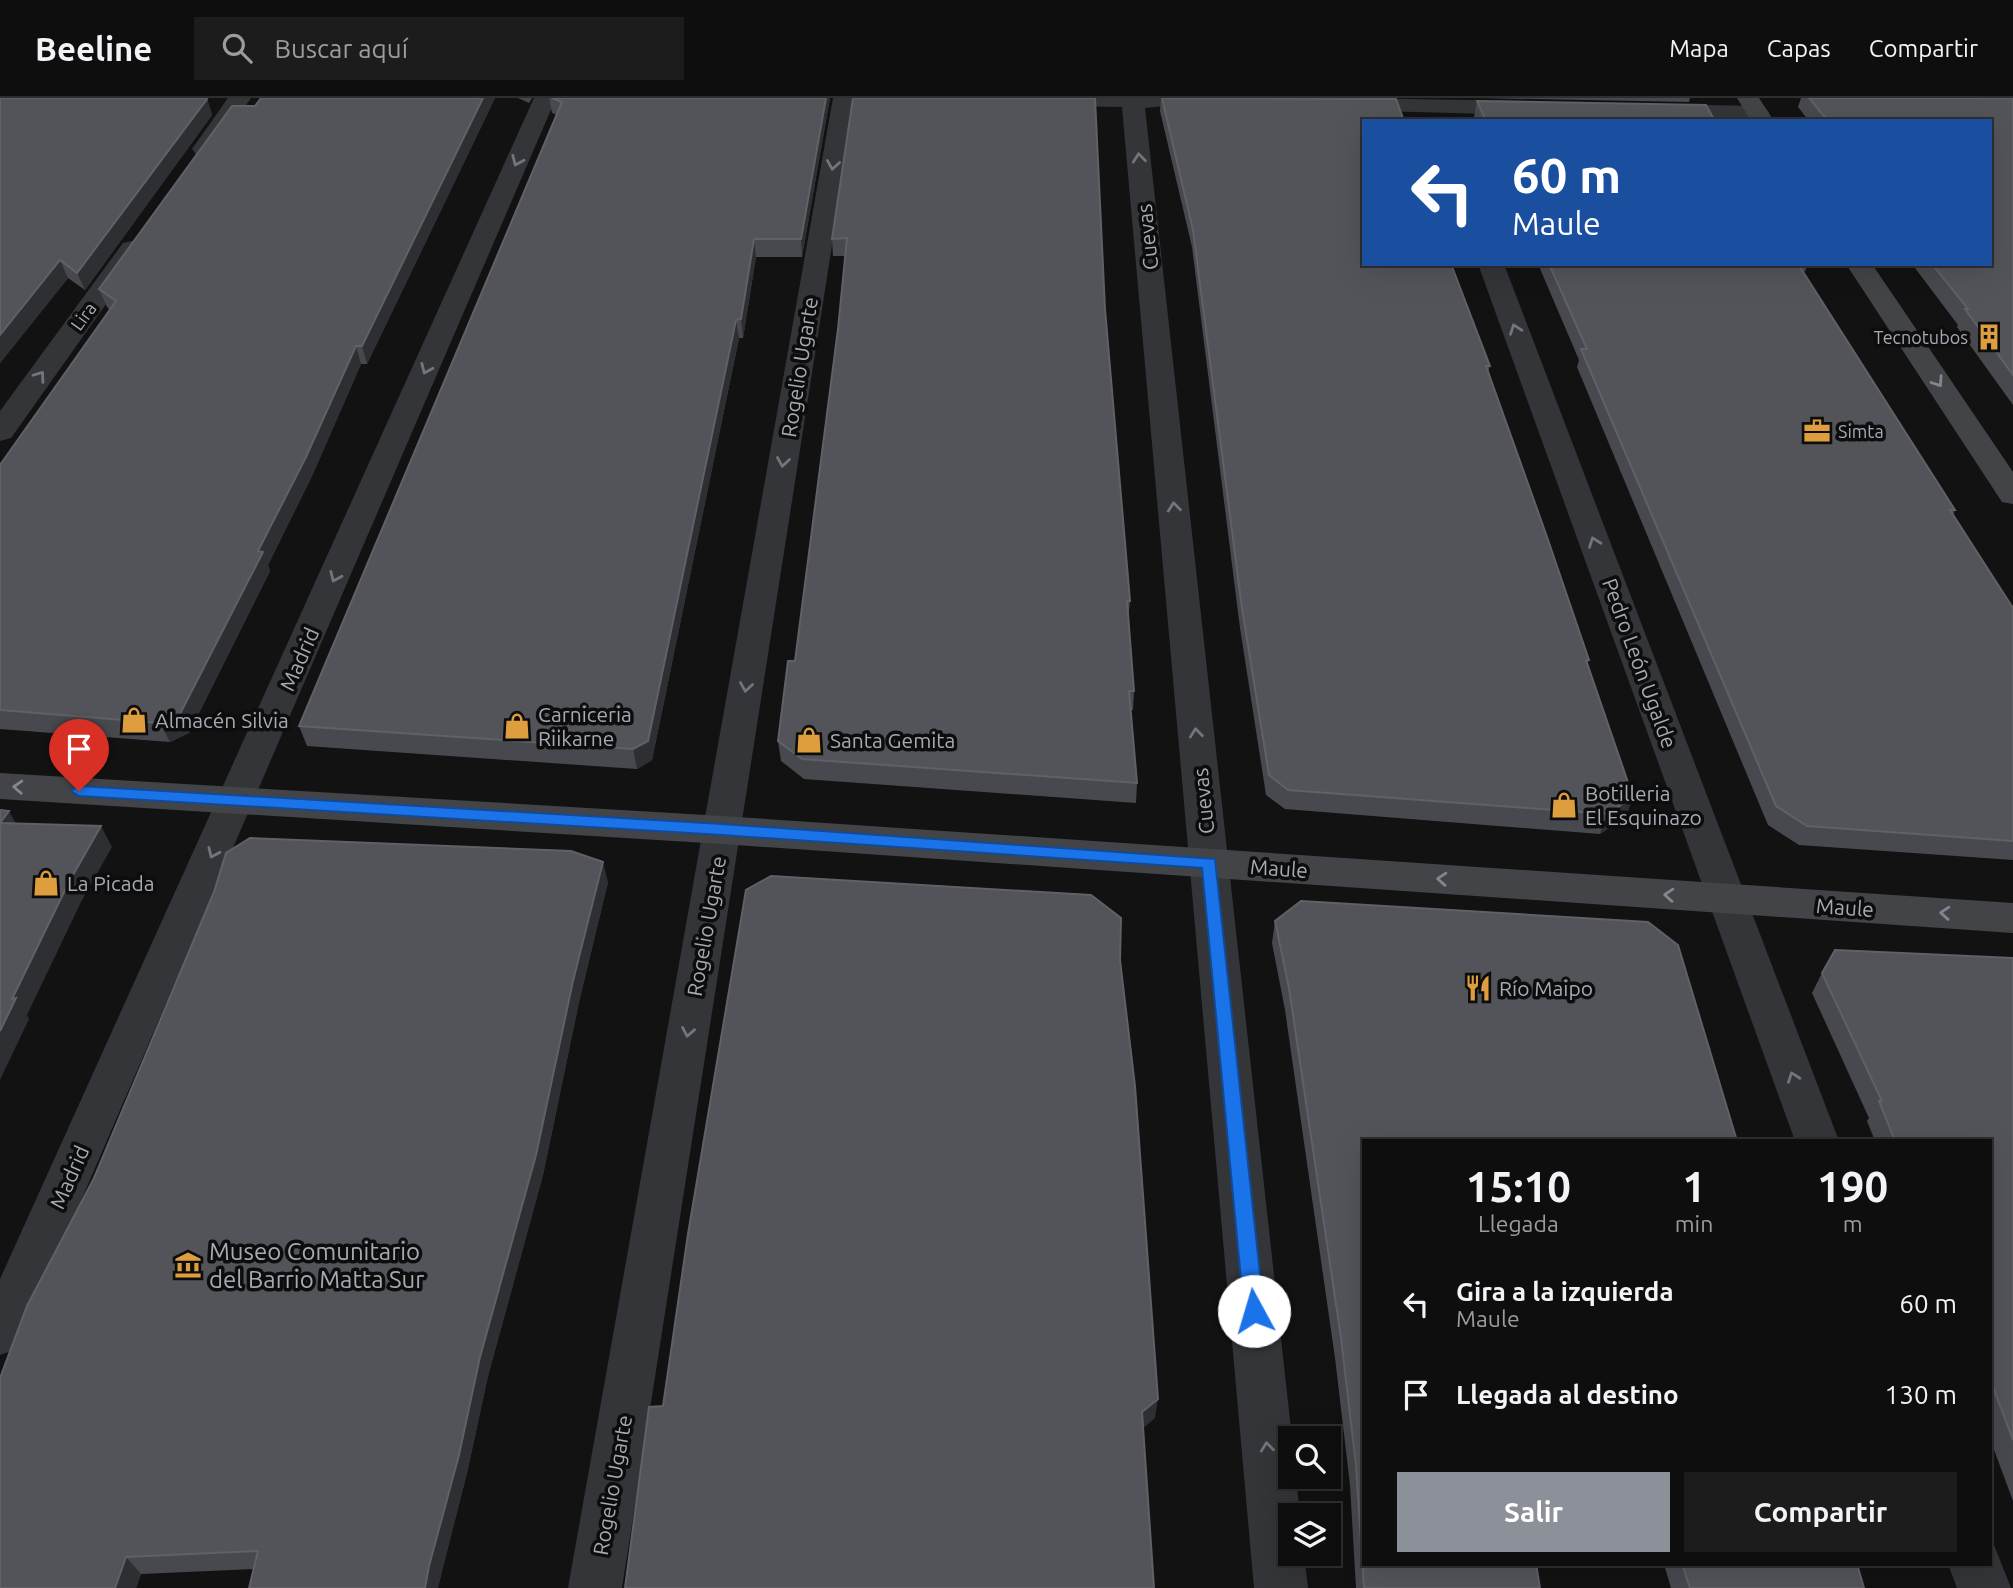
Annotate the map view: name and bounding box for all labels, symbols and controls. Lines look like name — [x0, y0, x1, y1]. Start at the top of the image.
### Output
search box — [194, 17, 684, 80]
icon: search — [218, 29, 256, 67]
text: Beeline — [35, 30, 152, 67]
text: Buscar aquí — [274, 34, 408, 63]
text: Mapa — [1669, 35, 1729, 62]
text: Capas — [1767, 35, 1831, 62]
text: Compartir — [1869, 35, 1978, 62]
icon: left — [1397, 147, 1488, 238]
text: 60 m — [1512, 147, 1621, 202]
one-way arrow — [1132, 152, 1147, 163]
one-way arrow — [511, 153, 525, 166]
one-way arrow — [826, 159, 841, 171]
street label: Cuevas — [1132, 203, 1162, 271]
text: Maule — [1512, 205, 1601, 241]
street label: Rogelio Ugarte — [776, 295, 822, 439]
street label: Lira — [66, 298, 100, 334]
building icon: Tecnotubos — [1974, 322, 2004, 352]
one-way arrow — [1509, 324, 1523, 336]
place label: Tecnotubos — [1874, 327, 1968, 347]
one-way arrow — [420, 362, 434, 374]
one-way arrow — [32, 372, 44, 384]
one-way arrow — [1929, 374, 1942, 387]
office icon: Simta — [1802, 416, 1832, 446]
place label: Simta — [1838, 421, 1884, 441]
one-way arrow — [776, 456, 791, 468]
one-way arrow — [1166, 501, 1181, 512]
one-way arrow — [1589, 537, 1603, 549]
one-way arrow — [329, 570, 343, 582]
street label: Pedro León Ugalde — [1598, 575, 1682, 751]
street label: Madrid — [274, 624, 324, 694]
one-way arrow — [739, 681, 754, 693]
place label: Carniceria Riikarne — [538, 702, 632, 750]
shop icon: Almacén Silvia — [119, 705, 149, 735]
place label: Almacén Silvia — [155, 708, 289, 732]
shop icon: Carniceria Riikarne — [502, 711, 532, 741]
pin — [49, 719, 109, 791]
shop icon: Santa Gemita — [794, 725, 824, 755]
one-way arrow — [1189, 727, 1204, 738]
place label: Santa Gemita — [830, 728, 955, 752]
icon: arrive — [60, 730, 98, 768]
street label: Cuevas — [1188, 767, 1218, 835]
one-way arrow — [13, 780, 24, 795]
place label: Botilleria El Esquinazo — [1585, 781, 1702, 829]
shop icon: Botilleria El Esquinazo — [1549, 790, 1579, 820]
one-way arrow — [207, 845, 221, 858]
street label: Rogelio Ugarte — [682, 854, 730, 998]
street label: Maule — [1249, 854, 1309, 882]
shop icon: La Picada — [31, 868, 61, 898]
place label: La Picada — [67, 871, 155, 895]
one-way arrow — [1436, 872, 1447, 887]
one-way arrow — [1663, 887, 1674, 902]
street label: Maule — [1815, 893, 1875, 921]
one-way arrow — [1939, 906, 1950, 921]
restaurant icon: Río Maipo — [1463, 973, 1493, 1003]
place label: Río Maipo — [1499, 976, 1593, 1000]
one-way arrow — [681, 1026, 696, 1038]
one-way arrow — [1787, 1072, 1801, 1084]
street label: Madrid — [44, 1142, 94, 1212]
text: 15:10 — [1466, 1163, 1571, 1210]
text: 1 — [1682, 1163, 1706, 1210]
text: 190 — [1817, 1163, 1888, 1210]
text: Llegada — [1478, 1211, 1559, 1236]
text: min — [1675, 1211, 1713, 1236]
text: m — [1843, 1211, 1863, 1236]
place label: Museo Comunitario del Barrio Matta Sur — [209, 1238, 424, 1293]
museum icon: Museo Comunitario del Barrio Matta Sur — [173, 1250, 203, 1280]
position arrow — [1217, 1274, 1291, 1348]
text: Gira a la izquierda — [1456, 1277, 1674, 1306]
icon: left — [1397, 1285, 1435, 1323]
text: 60 m — [1899, 1289, 1957, 1318]
text: Maule — [1456, 1306, 1520, 1331]
icon: arrive — [1397, 1376, 1435, 1414]
text: Llegada al destino — [1456, 1380, 1679, 1409]
text: 130 m — [1885, 1380, 1957, 1409]
street label: Rogelio Ugarte — [588, 1413, 636, 1557]
map controls — [1278, 1426, 1341, 1566]
button: search — [1278, 1426, 1341, 1489]
one-way arrow — [1260, 1441, 1275, 1452]
button: Salir — [1397, 1472, 1670, 1552]
button: Compartir — [1684, 1472, 1957, 1552]
button: layers — [1278, 1503, 1341, 1566]

